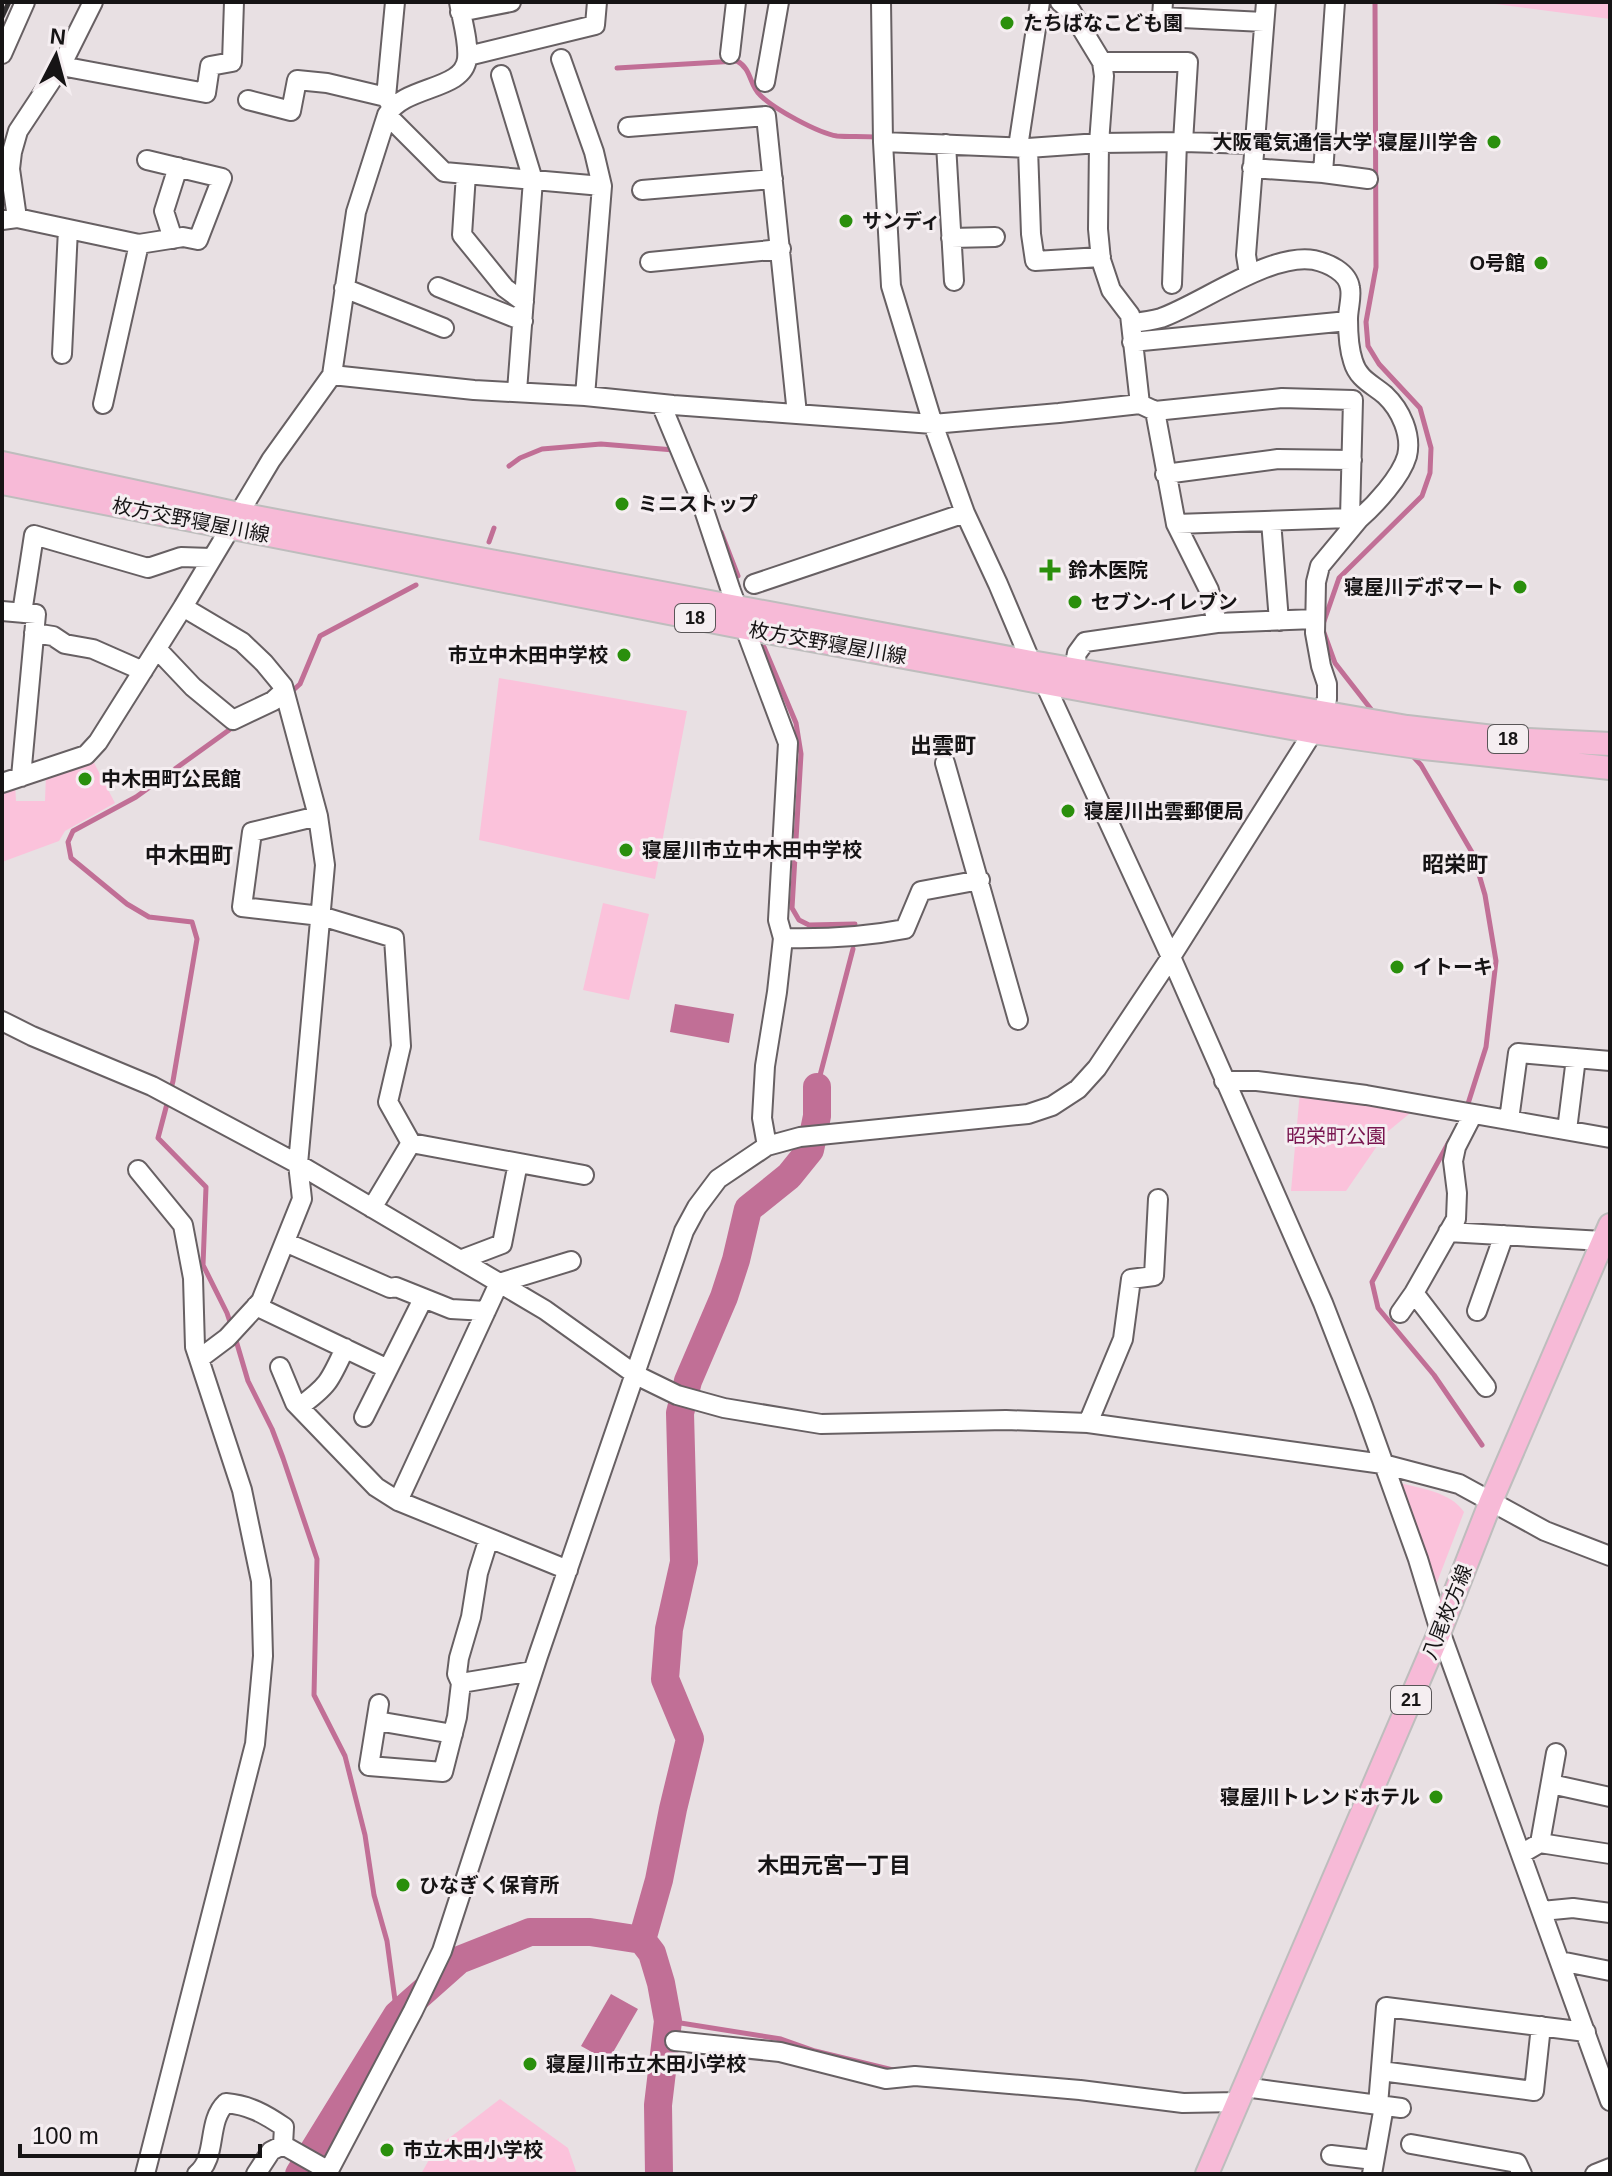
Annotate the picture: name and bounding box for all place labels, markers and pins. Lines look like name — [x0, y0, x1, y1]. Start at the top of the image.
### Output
place label: たちばなこども園 — [1023, 12, 1183, 34]
marker: たちばなこども園 — [998, 14, 1016, 32]
place label: 大阪電気通信大学 寝屋川学舎 — [1212, 131, 1478, 153]
marker: 大阪電気通信大学 寝屋川学舎 — [1485, 133, 1503, 151]
place label: サンディ — [862, 210, 941, 232]
marker: サンディ — [837, 212, 855, 230]
place label: O号館 — [1469, 252, 1525, 274]
marker: O号館 — [1532, 254, 1550, 272]
place label: ミニストップ — [638, 493, 758, 515]
marker: ミニストップ — [613, 495, 631, 513]
marker: 鈴木医院 — [1039, 559, 1061, 581]
place label: 鈴木医院 — [1068, 559, 1148, 581]
place label: 寝屋川デポマート — [1344, 576, 1504, 598]
marker: 寝屋川デポマート — [1511, 578, 1529, 596]
place label: セブン-イレブン — [1091, 591, 1238, 613]
marker: セブン-イレブン — [1066, 593, 1084, 611]
place label: 市立中木田中学校 — [448, 644, 608, 666]
marker: 市立中木田中学校 — [615, 646, 633, 664]
place label: 中木田町公民館 — [101, 768, 241, 790]
marker: 中木田町公民館 — [76, 770, 94, 788]
place label: 寝屋川出雲郵便局 — [1084, 800, 1244, 822]
marker: 寝屋川出雲郵便局 — [1059, 802, 1077, 820]
place label: 寝屋川市立中木田中学校 — [642, 839, 862, 861]
marker: 寝屋川市立中木田中学校 — [617, 841, 635, 859]
place label: イトーキ — [1413, 956, 1493, 978]
marker: イトーキ — [1388, 958, 1406, 976]
place label: 寝屋川トレンドホテル — [1220, 1786, 1420, 1808]
marker: 寝屋川トレンドホテル — [1427, 1788, 1445, 1806]
place label: ひなぎく保育所 — [419, 1874, 559, 1896]
marker: ひなぎく保育所 — [394, 1876, 412, 1894]
place label: 寝屋川市立木田小学校 — [546, 2053, 746, 2075]
marker: 寝屋川市立木田小学校 — [521, 2055, 539, 2073]
place label: 市立木田小学校 — [403, 2139, 543, 2161]
marker: 市立木田小学校 — [378, 2141, 396, 2159]

